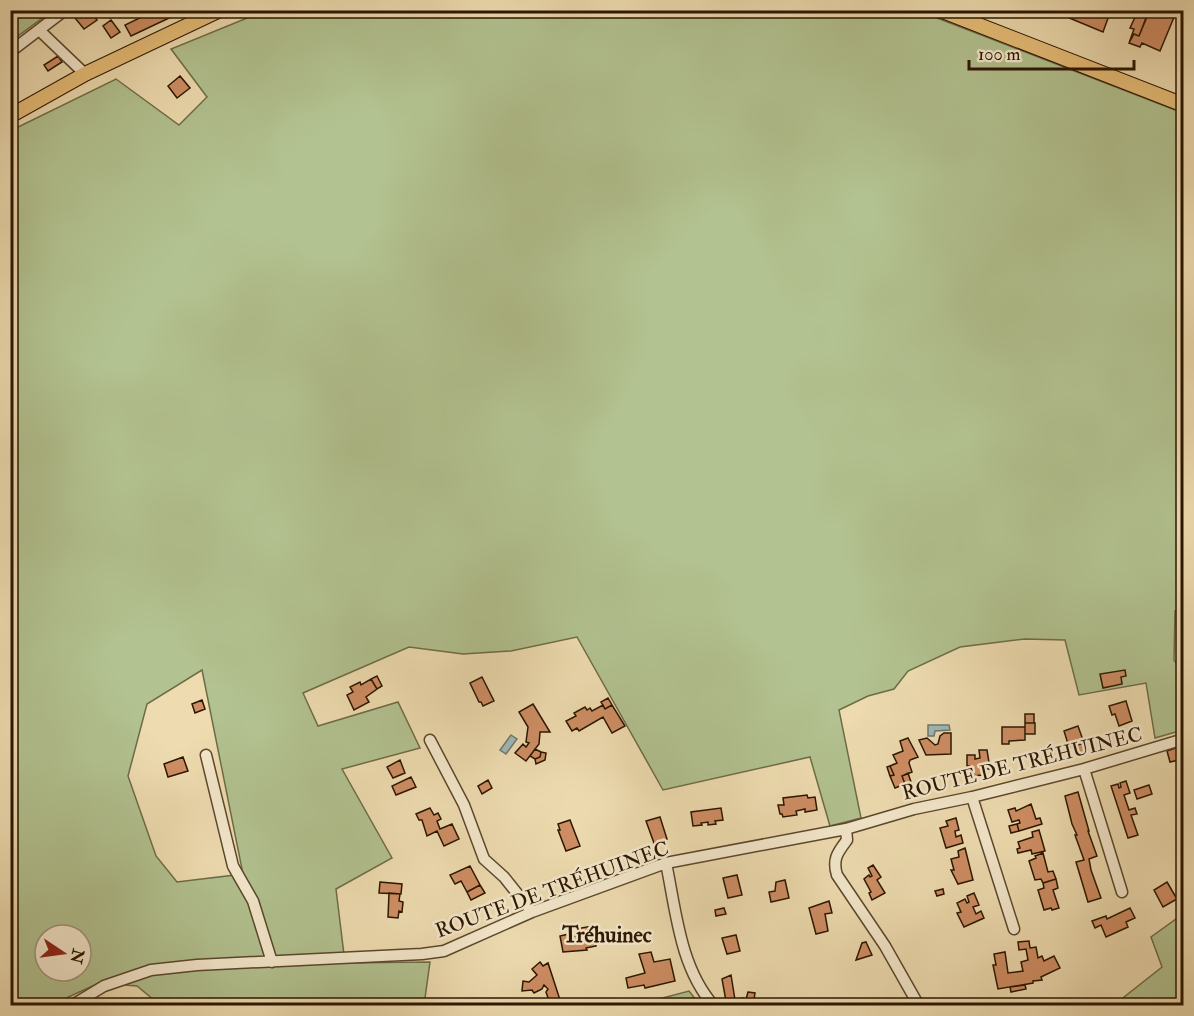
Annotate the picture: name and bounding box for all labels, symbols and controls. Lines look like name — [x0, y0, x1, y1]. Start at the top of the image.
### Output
scale bar — [969, 33, 1134, 71]
text: 100 m — [978, 43, 1021, 66]
street label: ROUTE DE TRÉHUINEC — [899, 721, 1145, 805]
street label: ROUTE DE TRÉHUINEC — [432, 835, 672, 943]
district label: Tréhuinec — [561, 921, 652, 949]
north arrow — [33, 923, 93, 983]
text: N — [65, 946, 88, 966]

